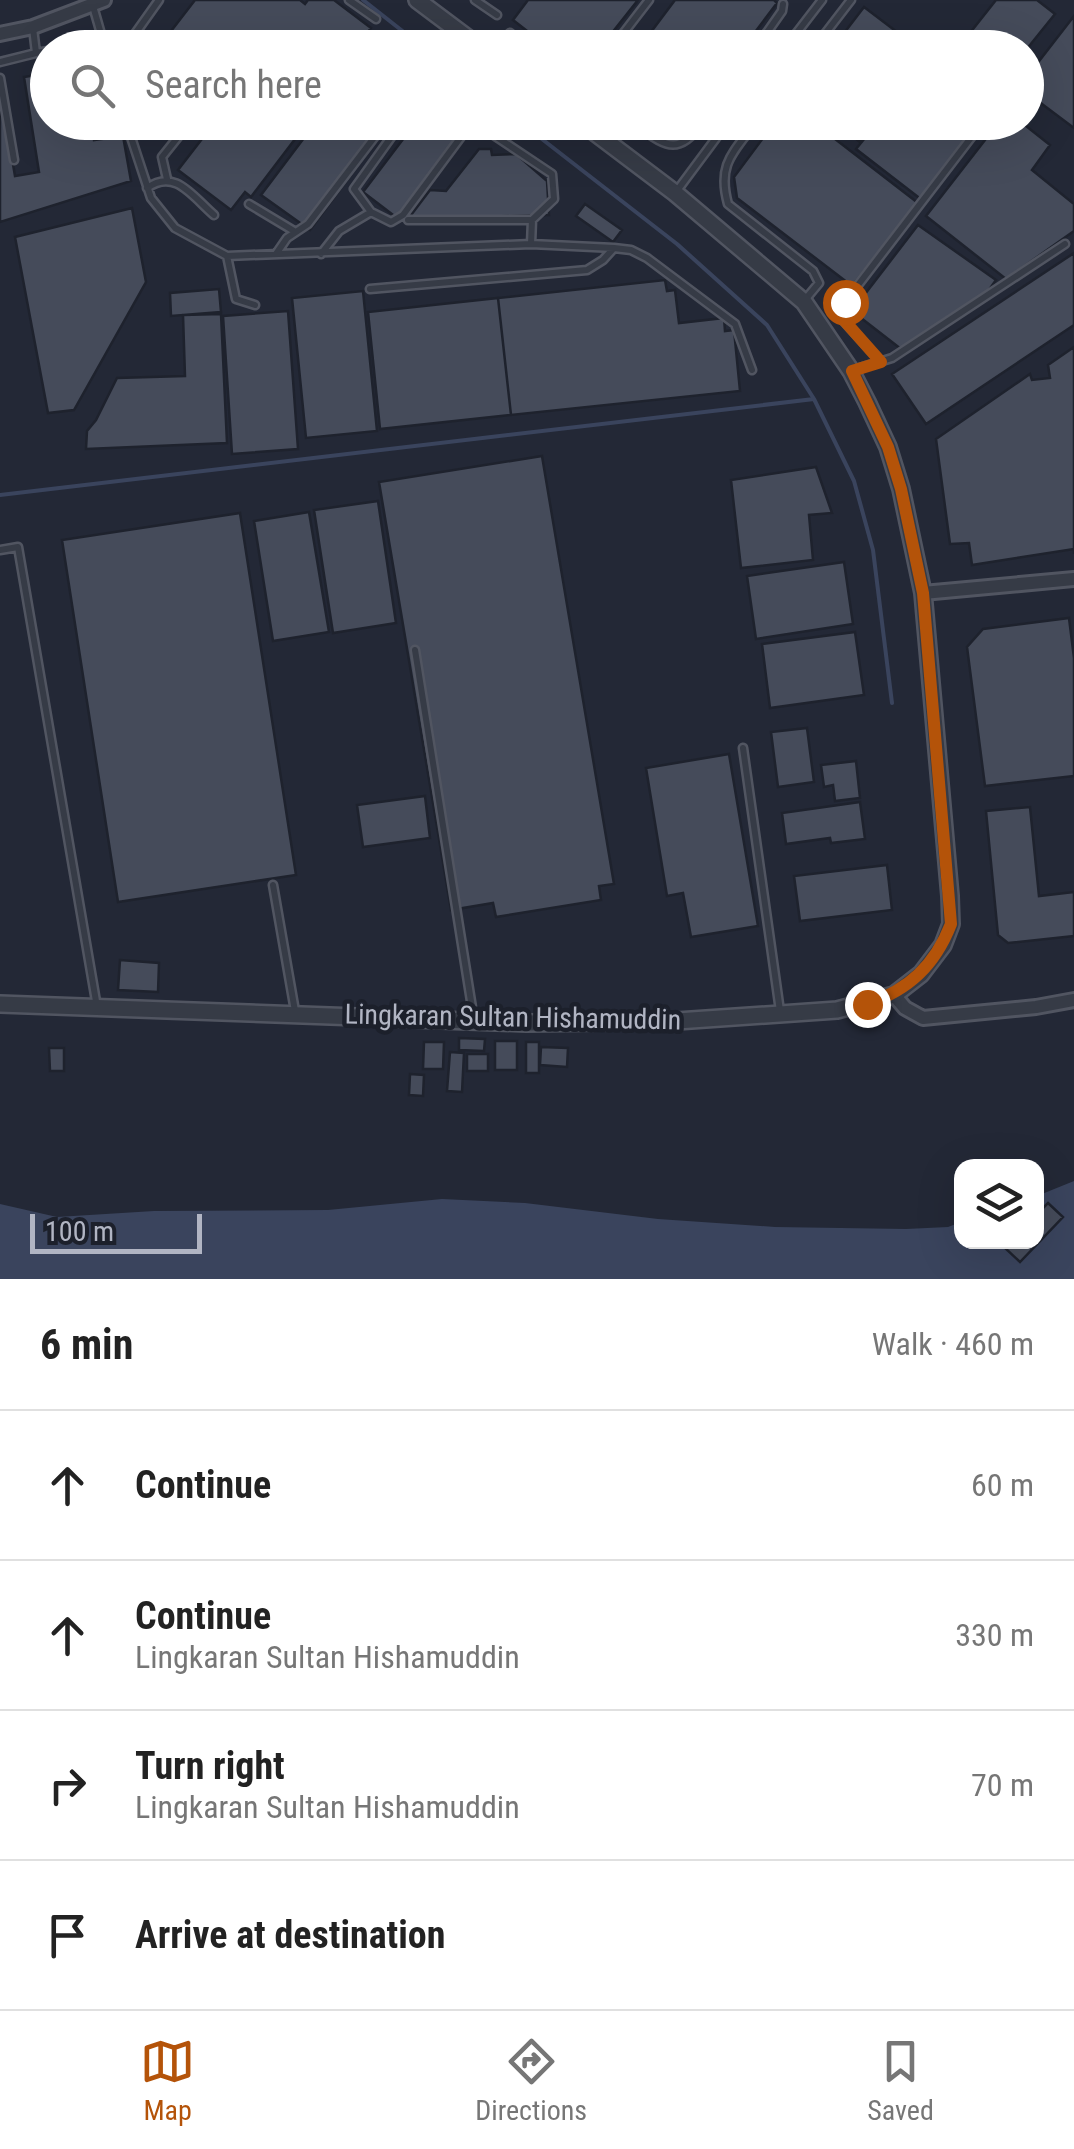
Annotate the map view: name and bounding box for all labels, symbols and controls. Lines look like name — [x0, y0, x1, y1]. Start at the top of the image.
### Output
search box — [30, 30, 1044, 140]
icon: search — [65, 58, 120, 113]
text: Search here — [145, 63, 322, 107]
route start — [823, 280, 869, 326]
route end — [845, 982, 891, 1028]
street label: Lingkaran Sultan Hishamuddin — [344, 998, 682, 1036]
map controls — [954, 1159, 1044, 1249]
button: layers — [954, 1159, 1044, 1249]
scale bar — [30, 1209, 202, 1254]
text: 100 m — [45, 1215, 114, 1248]
text: 6 min — [40, 1320, 133, 1369]
text: Walk · 460 m — [872, 1325, 1034, 1363]
icon: ahead — [40, 1458, 95, 1513]
text: Continue — [135, 1463, 271, 1507]
text: 60 m — [971, 1466, 1034, 1504]
text: Continue — [135, 1594, 271, 1638]
icon: ahead — [40, 1608, 95, 1663]
text: 330 m — [955, 1616, 1034, 1654]
text: Lingkaran Sultan Hishamuddin — [135, 1638, 520, 1676]
text: Turn right — [135, 1744, 285, 1788]
icon: right — [40, 1758, 95, 1813]
text: 70 m — [971, 1766, 1034, 1804]
text: Lingkaran Sultan Hishamuddin — [135, 1788, 520, 1826]
icon: arrive — [40, 1908, 95, 1963]
text: Arrive at destination — [135, 1913, 445, 1957]
tab: Map — [140, 2034, 195, 2127]
tab: Directions — [475, 2034, 587, 2127]
tab: Saved — [867, 2034, 934, 2127]

